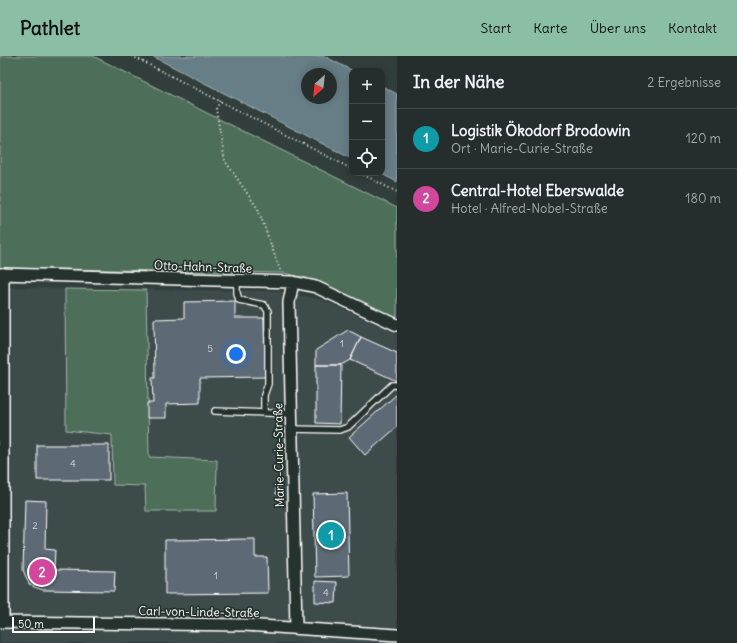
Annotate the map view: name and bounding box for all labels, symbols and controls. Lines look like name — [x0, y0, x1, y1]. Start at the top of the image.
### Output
text: Pathlet — [20, 16, 80, 40]
text: Start — [481, 19, 511, 37]
text: Karte — [533, 19, 568, 37]
text: Über uns — [590, 19, 646, 37]
text: Kontakt — [668, 19, 717, 37]
north arrow — [301, 68, 337, 104]
map controls — [349, 68, 385, 176]
button: + — [349, 68, 385, 104]
text: In der Nähe — [413, 71, 505, 93]
text: 2 Ergebnisse — [647, 74, 721, 91]
button: − — [349, 104, 385, 140]
text: Logistik Ökodorf Brodowin — [451, 121, 630, 140]
text: 1 — [423, 130, 429, 147]
text: 120 m — [686, 130, 721, 147]
button: locate — [349, 140, 385, 176]
text: Ort · Marie-Curie-Straße — [451, 140, 593, 157]
text: Central-Hotel Eberswalde — [451, 181, 624, 200]
text: 2 — [422, 190, 430, 207]
text: 180 m — [685, 190, 721, 207]
text: Hotel · Alfred-Nobel-Straße — [451, 200, 608, 217]
street label: Otto-Hahn-Straße — [154, 257, 252, 276]
house number: 1 — [340, 337, 344, 350]
house number: 5 — [207, 342, 213, 355]
your location — [226, 344, 246, 364]
street label: Marie-Curie-Straße — [270, 403, 287, 507]
house number: 4 — [70, 457, 76, 470]
house number: 2 — [32, 519, 38, 532]
pin: 1 — [318, 520, 344, 550]
pin: 2 — [29, 557, 55, 587]
house number: 1 — [214, 569, 218, 582]
house number: 4 — [323, 586, 329, 599]
street label: Carl-von-Linde-Straße — [138, 603, 260, 620]
scale bar — [12, 615, 95, 634]
text: 50 m — [18, 617, 44, 631]

